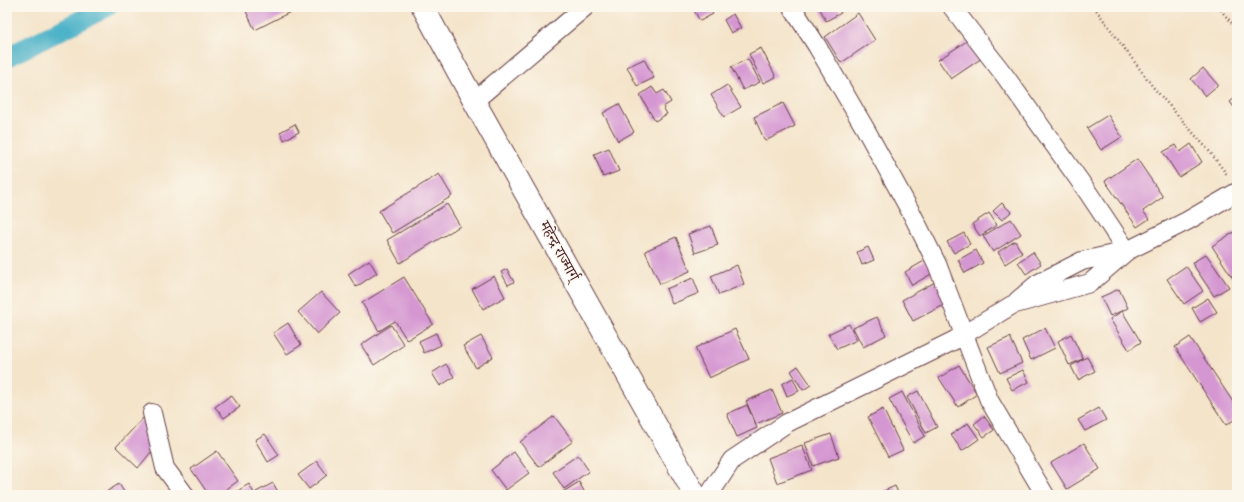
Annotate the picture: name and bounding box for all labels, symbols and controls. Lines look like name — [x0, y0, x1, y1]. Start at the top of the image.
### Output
street label: महेन्द्र राज्मार्ग् — [534, 217, 585, 287]

